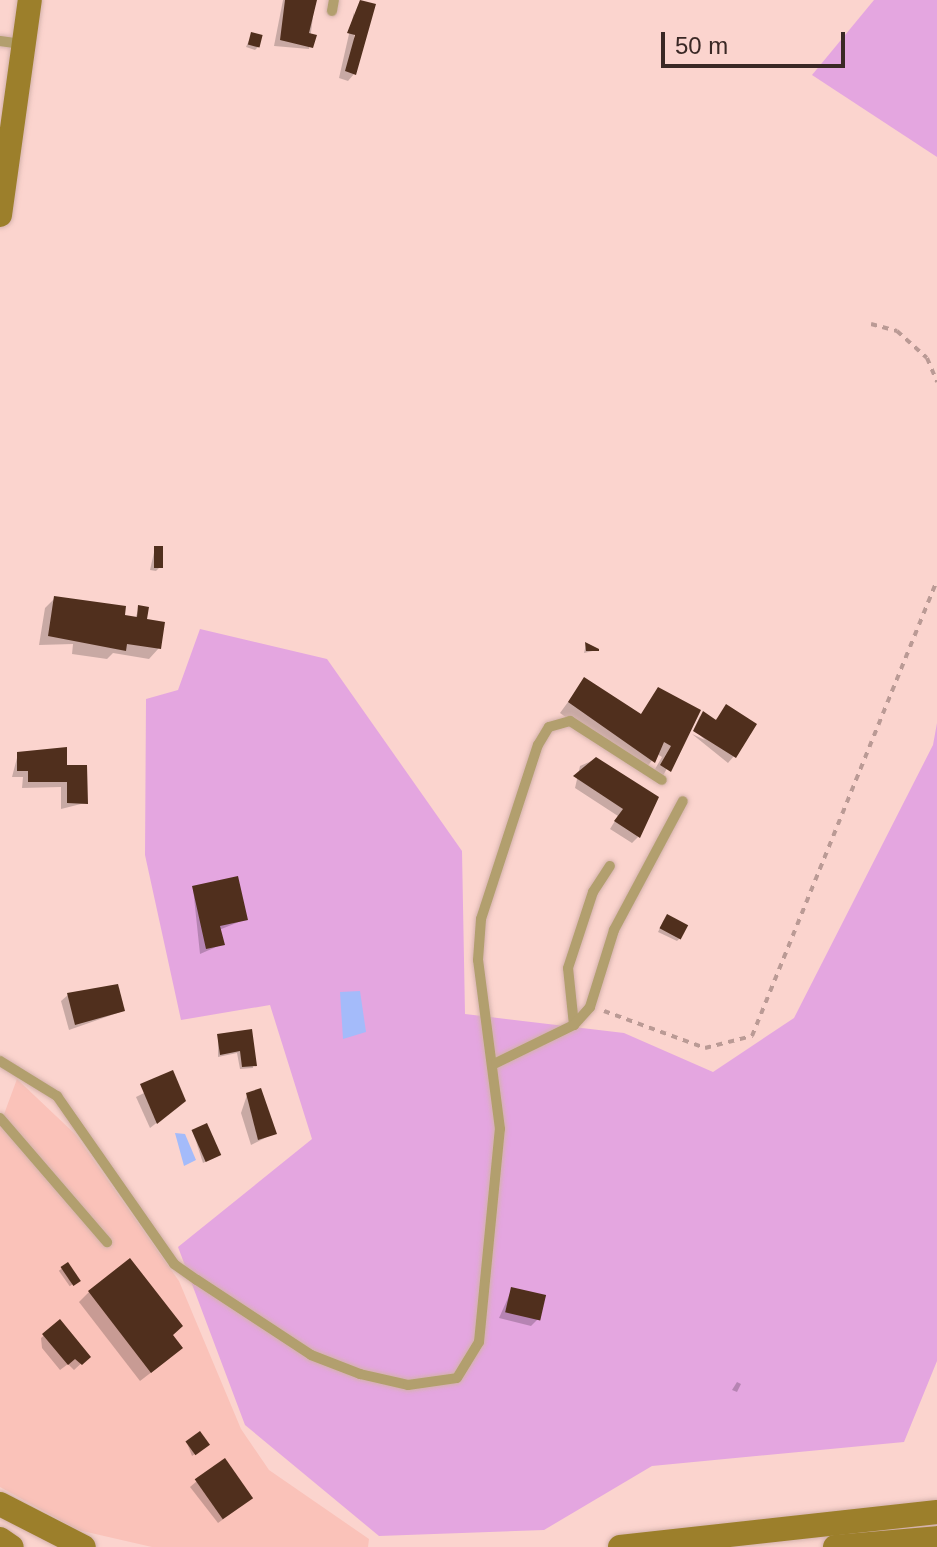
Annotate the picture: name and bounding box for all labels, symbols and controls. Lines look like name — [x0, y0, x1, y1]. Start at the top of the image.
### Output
scale bar — [665, 16, 849, 66]
text: 50 m — [675, 32, 728, 59]

